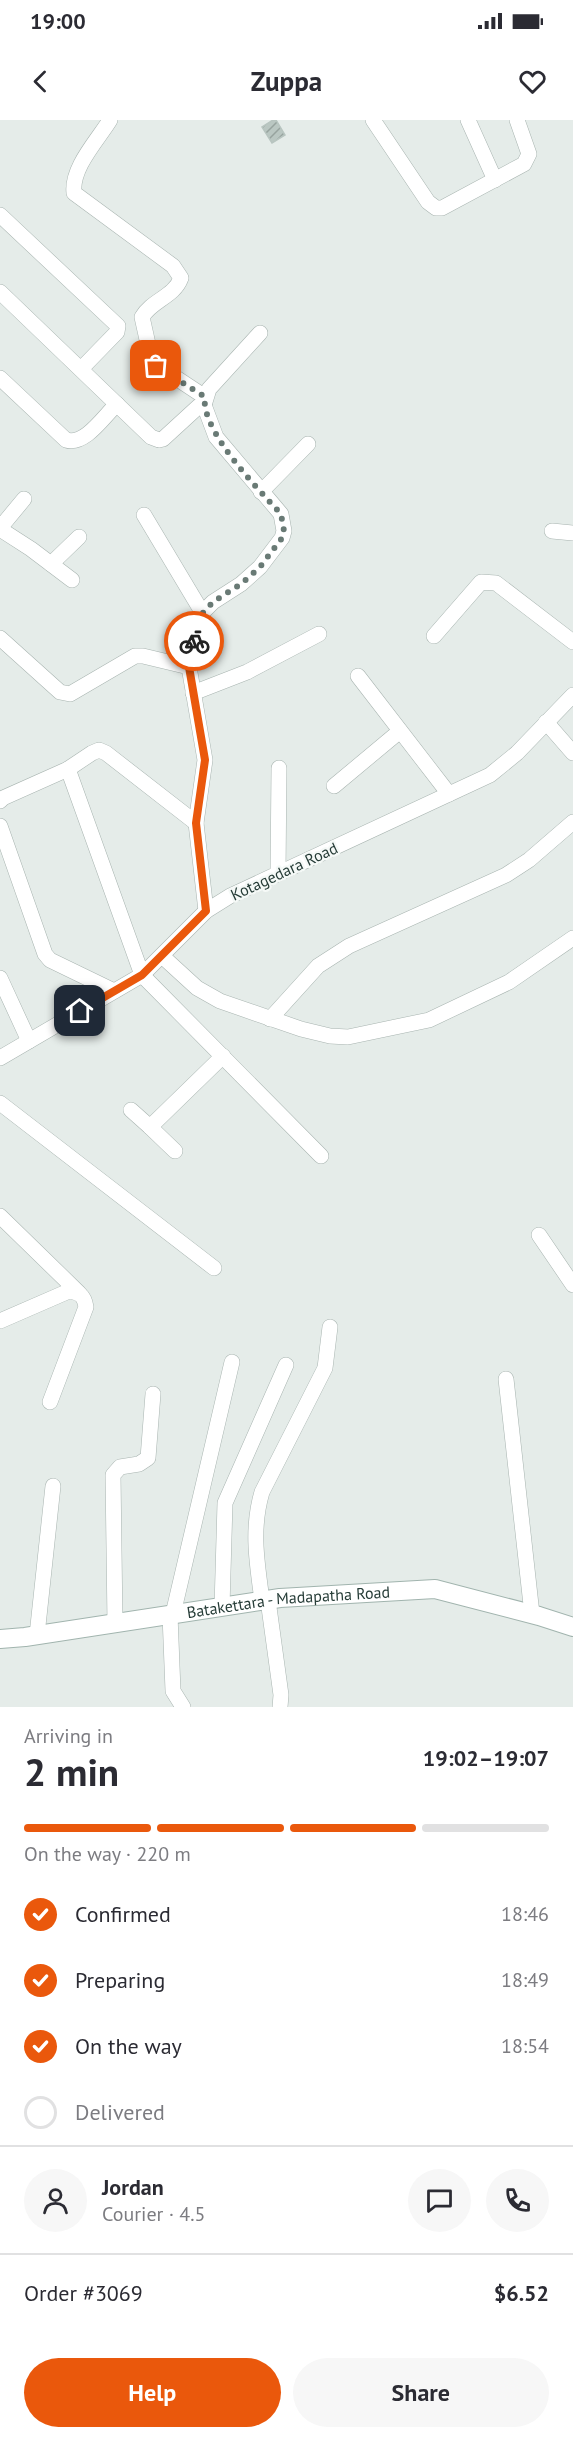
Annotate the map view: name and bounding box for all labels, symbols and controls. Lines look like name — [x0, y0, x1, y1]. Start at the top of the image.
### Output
text: 19:00 — [30, 7, 86, 35]
text: Zuppa — [251, 64, 322, 98]
icon: back — [24, 65, 57, 98]
icon: heart — [516, 65, 549, 98]
pin — [130, 340, 181, 391]
icon: bag — [139, 349, 172, 382]
courier — [164, 611, 224, 671]
icon: bike — [178, 625, 211, 658]
street label: Kotagedara Road — [227, 837, 341, 905]
pin — [54, 985, 105, 1036]
icon: home — [63, 994, 96, 1027]
street label: Batakettara - Madapatha Road — [185, 1582, 391, 1622]
text: Arriving in — [24, 1723, 113, 1749]
text: 19:02–19:07 — [423, 1744, 549, 1772]
text: 2 min — [24, 1746, 119, 1797]
text: On the way · 220 m — [24, 1841, 191, 1867]
icon: check — [24, 1898, 57, 1931]
text: Confirmed — [75, 1900, 171, 1928]
text: 18:46 — [501, 1901, 549, 1927]
icon: check — [24, 1964, 57, 1997]
text: Preparing — [75, 1966, 165, 1994]
text: 18:49 — [501, 1967, 549, 1993]
icon: check — [24, 2030, 57, 2063]
text: On the way — [75, 2032, 182, 2060]
text: 18:54 — [501, 2033, 549, 2059]
text: Delivered — [75, 2098, 165, 2126]
button: person — [24, 2169, 87, 2232]
button: chat — [408, 2169, 471, 2232]
button: phone — [486, 2169, 549, 2232]
text: Jordan — [102, 2173, 164, 2201]
text: Courier · 4.5 — [102, 2201, 205, 2227]
text: Order #3069 — [24, 2279, 143, 2307]
text: $6.52 — [494, 2279, 549, 2307]
button: Help — [24, 2358, 281, 2427]
button: Share — [293, 2358, 549, 2427]

